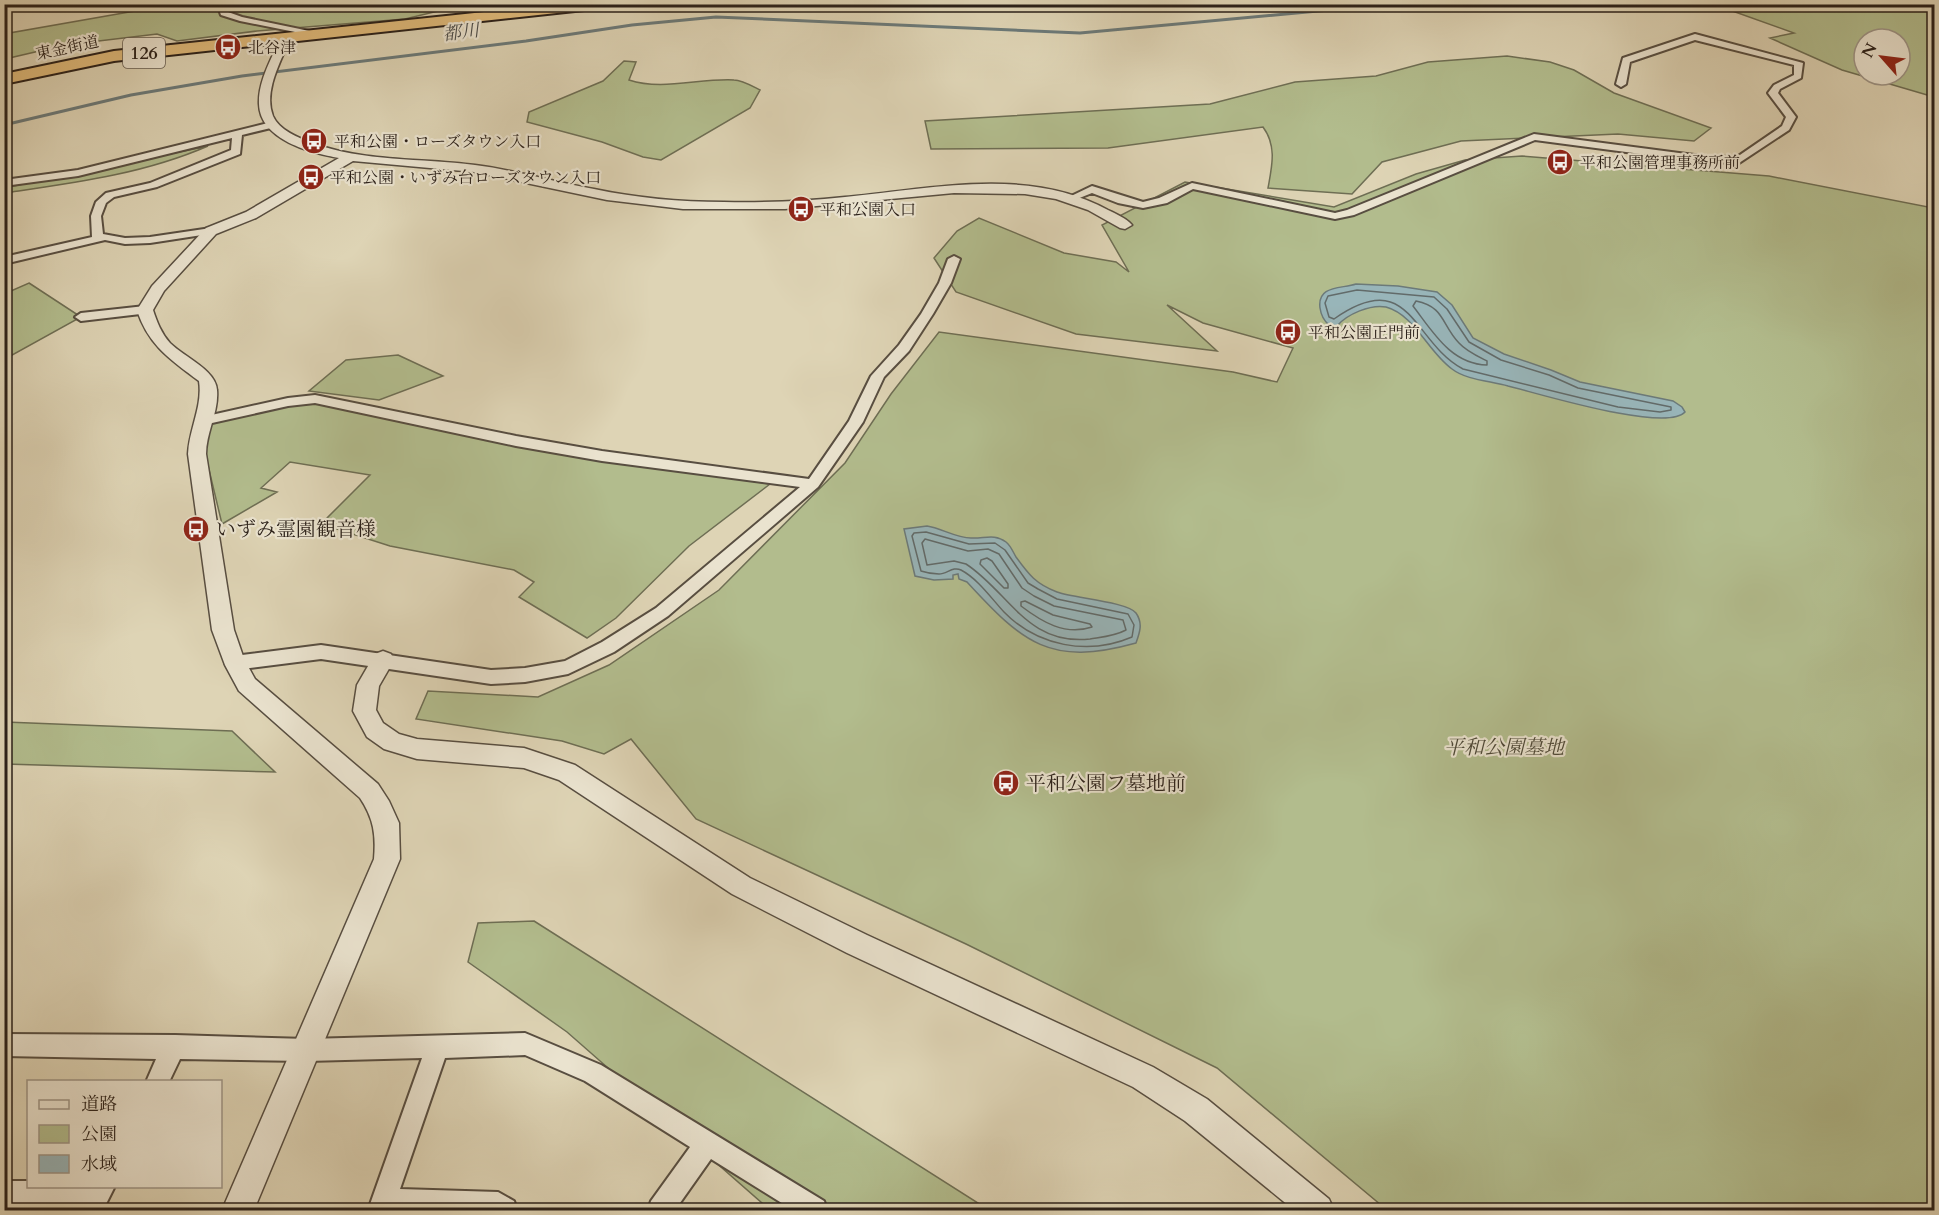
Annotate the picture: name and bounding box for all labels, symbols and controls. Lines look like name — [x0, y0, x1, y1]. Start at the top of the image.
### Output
water label: 都川 — [442, 18, 482, 47]
north arrow — [1852, 27, 1912, 87]
street label: 東金街道 — [34, 31, 101, 65]
bus stop icon: 北谷津 — [213, 32, 243, 62]
place label: 北谷津 — [248, 37, 296, 59]
road number: 126 — [123, 38, 165, 68]
text: N — [1857, 39, 1883, 62]
bus stop icon: 平和公園・ローズタウン入口 — [299, 126, 329, 156]
place label: 平和公園・ローズタウン入口 — [334, 131, 541, 153]
bus stop icon: 平和公園管理事務所前 — [1545, 147, 1575, 177]
place label: 平和公園管理事務所前 — [1580, 152, 1740, 174]
bus stop icon: 平和公園・いずみ台ローズタウン入口 — [296, 162, 326, 192]
place label: 平和公園・いずみ台ローズタウン入口 — [330, 167, 601, 189]
bus stop icon: 平和公園入口 — [786, 194, 816, 224]
place label: 平和公園入口 — [820, 199, 916, 221]
bus stop icon: 平和公園正門前 — [1273, 317, 1303, 347]
place label: 平和公園正門前 — [1308, 322, 1420, 344]
bus stop icon: いずみ霊園観音様 — [181, 514, 211, 544]
place label: いずみ霊園観音様 — [216, 516, 376, 543]
park label: 平和公園墓地 — [1444, 734, 1566, 761]
bus stop icon: 平和公園フ墓地前 — [991, 768, 1021, 798]
place label: 平和公園フ墓地前 — [1026, 770, 1186, 797]
legend — [27, 1080, 222, 1188]
text: 道路 — [81, 1092, 117, 1117]
text: 公園 — [81, 1122, 117, 1147]
text: 水域 — [81, 1152, 117, 1177]

